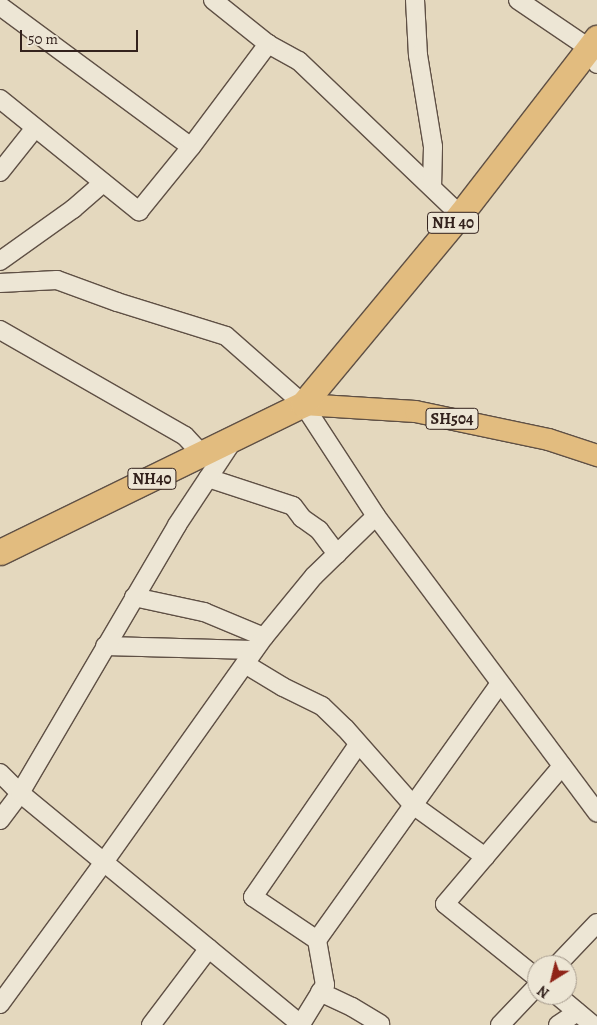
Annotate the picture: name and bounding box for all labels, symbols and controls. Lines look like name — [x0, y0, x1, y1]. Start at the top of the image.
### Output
scale bar — [22, 20, 140, 52]
text: 50 m — [28, 29, 58, 49]
road number: NH 40 — [427, 210, 479, 237]
road number: SH504 — [424, 406, 480, 432]
road number: NH40 — [127, 466, 177, 492]
north arrow — [527, 955, 577, 1005]
text: N — [534, 981, 553, 1002]

